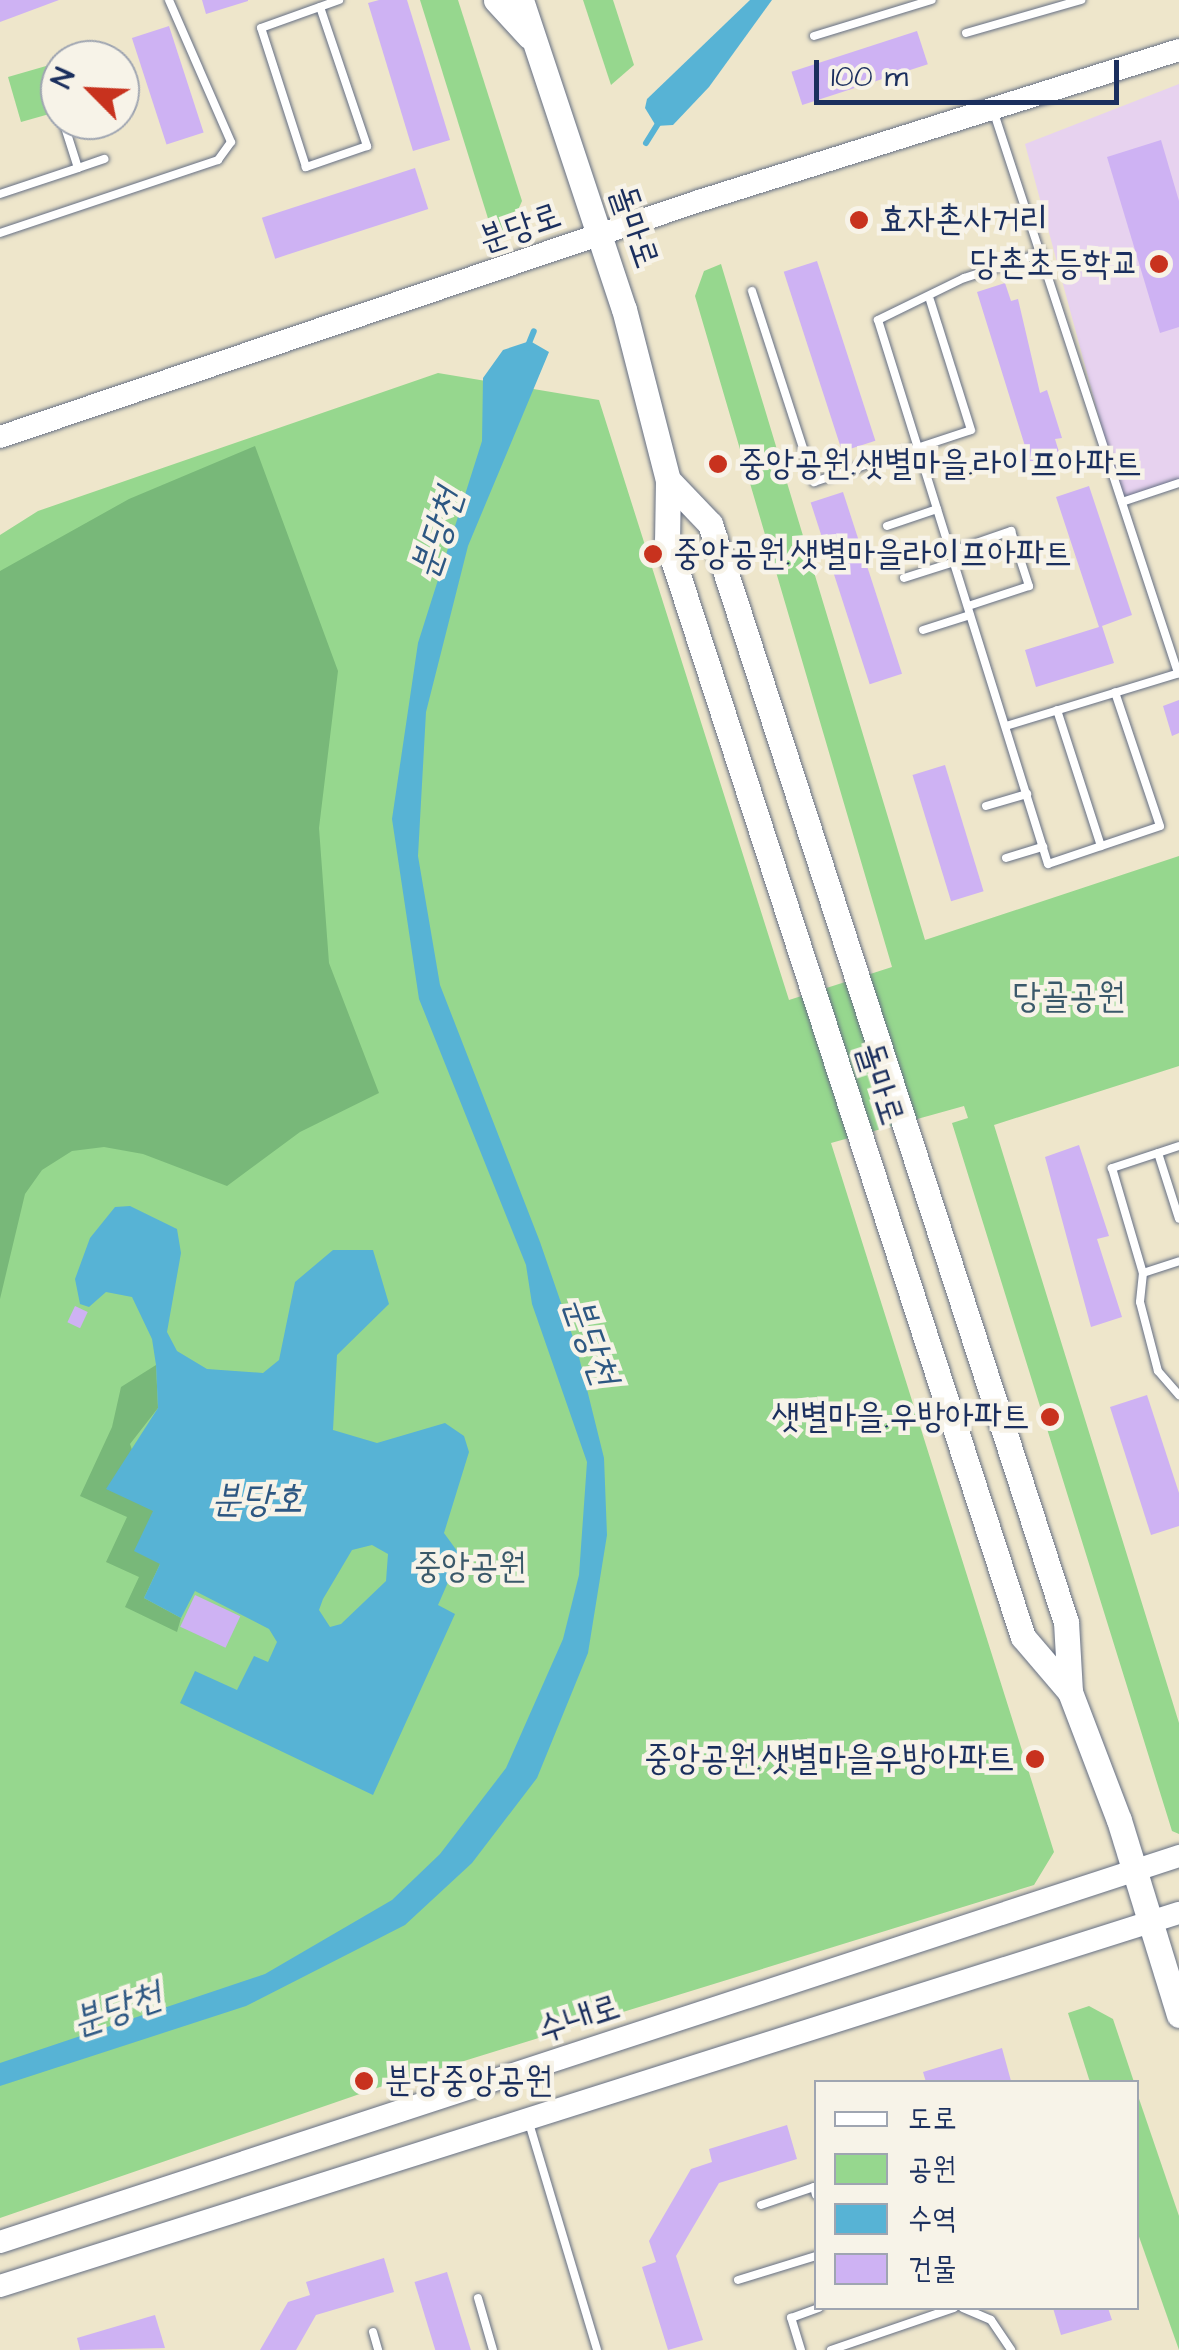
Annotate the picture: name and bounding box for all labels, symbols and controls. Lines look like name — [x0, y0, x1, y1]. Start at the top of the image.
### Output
north arrow — [40, 40, 140, 140]
scale bar — [819, 40, 1124, 102]
text: 100 m — [831, 56, 908, 98]
text: N — [43, 62, 85, 94]
street label: 돌마로 — [600, 180, 668, 274]
street label: 분당로 — [473, 194, 567, 262]
place label: 효자촌사거리 — [879, 199, 1048, 241]
marker: 효자촌사거리 — [848, 209, 870, 231]
place label: 당촌초등학교 — [970, 243, 1139, 285]
marker: 당촌초등학교 — [1148, 253, 1170, 275]
place label: 중앙공원.샛별마을.라이프아파트 — [738, 443, 1142, 485]
marker: 중앙공원.샛별마을.라이프아파트 — [707, 453, 729, 475]
water label: 분당천 — [402, 483, 474, 585]
place label: 중앙공원.샛별마을라이프아파트 — [673, 533, 1072, 575]
marker: 중앙공원.샛별마을라이프아파트 — [642, 543, 664, 565]
park label: 당골공원 — [1013, 976, 1125, 1018]
street label: 돌마로 — [847, 1037, 913, 1131]
water label: 분당천 — [553, 1290, 627, 1392]
place label: 샛별마을.우방아파트 — [772, 1396, 1030, 1438]
marker: 샛별마을.우방아파트 — [1039, 1406, 1061, 1428]
water label: 분당호 — [211, 1478, 303, 1524]
park label: 중앙공원 — [414, 1546, 526, 1588]
place label: 중앙공원.샛별마을우방아파트 — [644, 1738, 1015, 1780]
marker: 중앙공원.샛별마을우방아파트 — [1024, 1748, 1046, 1770]
water label: 분당천 — [66, 1974, 168, 2046]
street label: 수내로 — [532, 1986, 626, 2052]
place label: 분당중앙공원 — [384, 2060, 553, 2102]
marker: 분당중앙공원 — [353, 2070, 375, 2092]
legend — [814, 2080, 1139, 2310]
text: 도로 — [908, 2098, 956, 2140]
text: 공원 — [908, 2148, 956, 2190]
text: 수역 — [908, 2198, 956, 2240]
text: 건물 — [908, 2248, 956, 2290]

